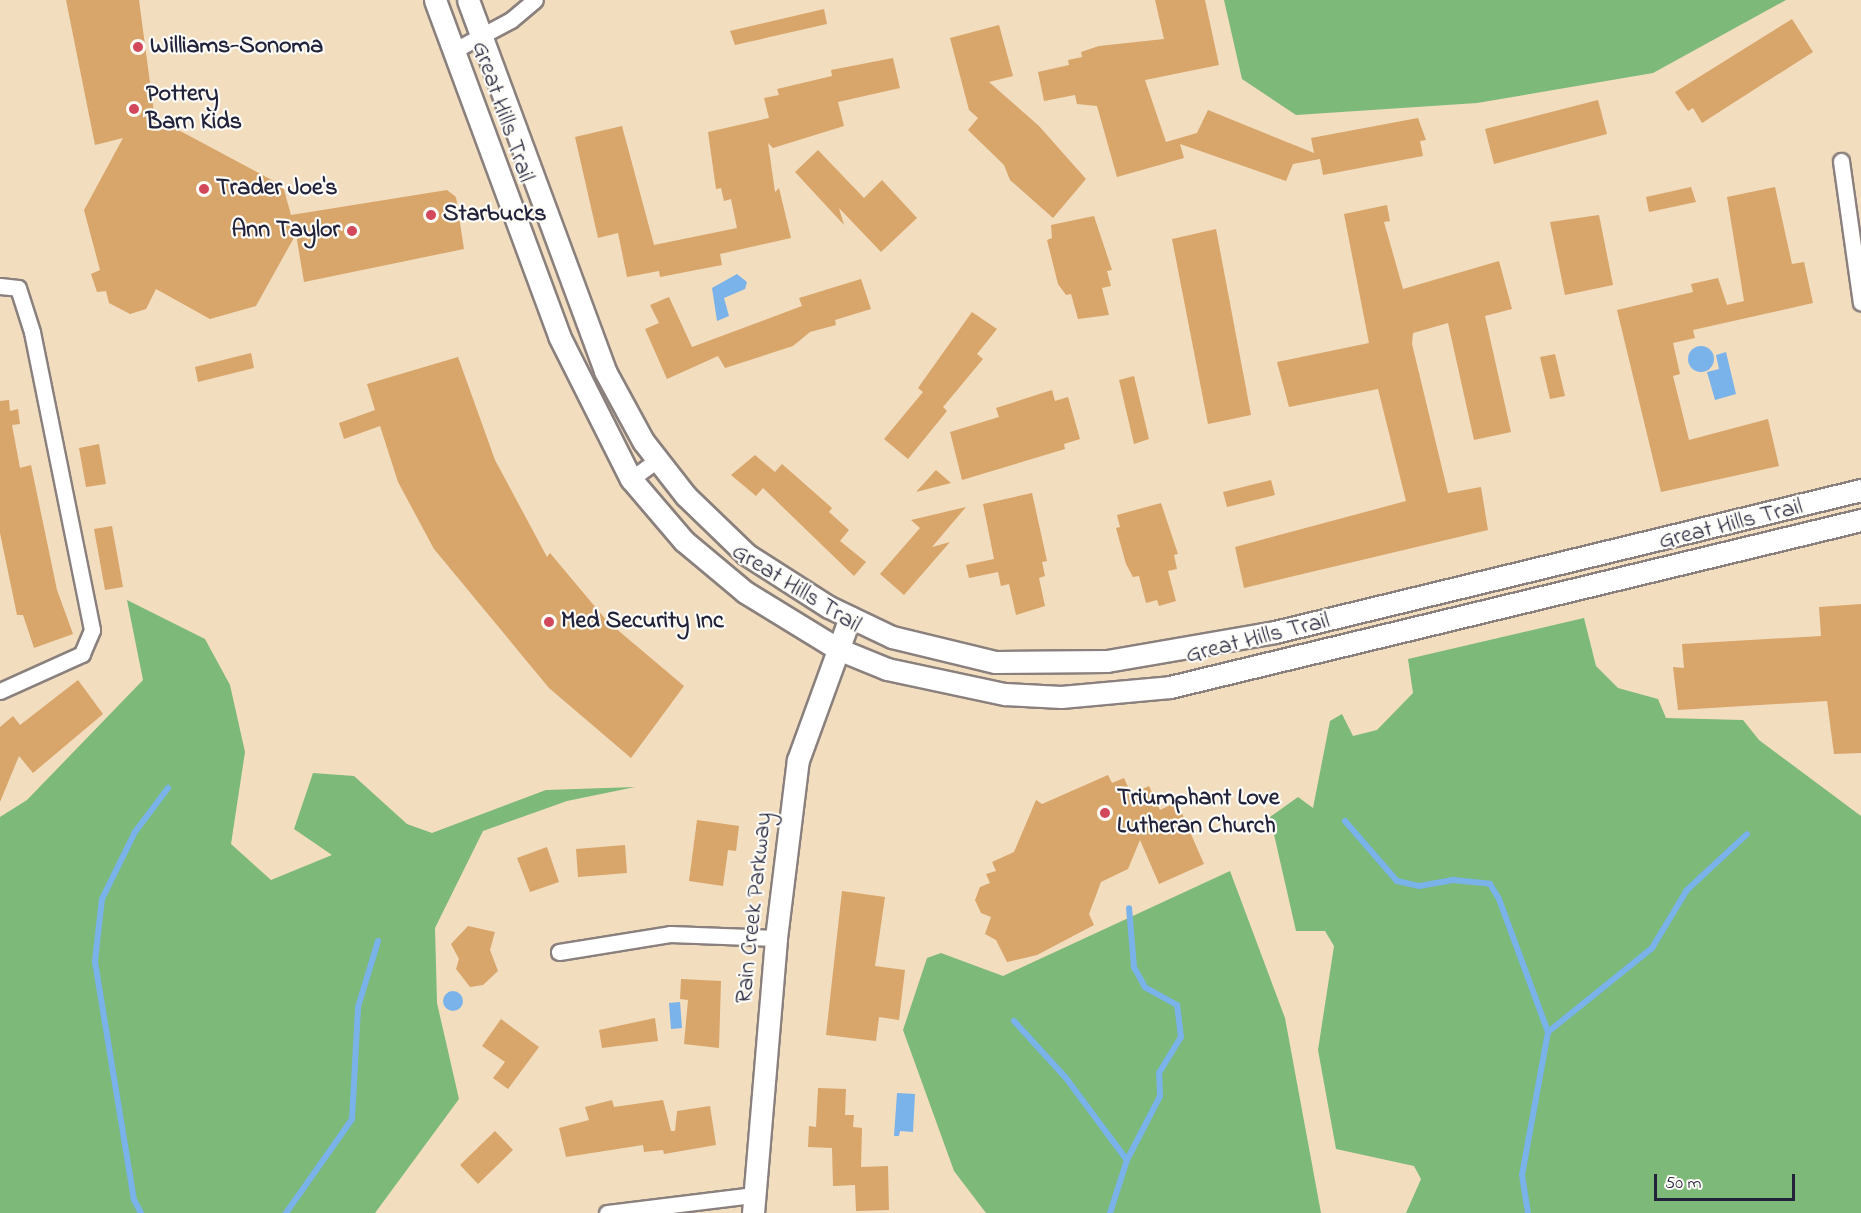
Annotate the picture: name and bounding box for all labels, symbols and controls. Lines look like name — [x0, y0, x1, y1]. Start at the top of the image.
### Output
place label: Williams-Sonoma — [150, 33, 323, 61]
street label: Great Hills Trail — [464, 38, 540, 186]
marker: Williams-Sonoma — [131, 40, 145, 54]
place label: Pottery Barn Kids — [146, 81, 242, 137]
marker: Pottery Barn Kids — [127, 102, 141, 116]
place label: Trader Joe's — [216, 175, 337, 203]
marker: Trader Joe's — [197, 182, 211, 196]
place label: Starbucks — [443, 201, 547, 229]
marker: Starbucks — [424, 208, 438, 222]
place label: Ann Taylor — [232, 217, 340, 245]
marker: Ann Taylor — [345, 224, 359, 238]
street label: Great Hills Trail — [1656, 493, 1806, 557]
street label: Great Hills Trail — [726, 538, 866, 640]
street label: Great Hills Trail — [1183, 607, 1333, 671]
place label: Med Security Inc — [561, 608, 724, 636]
marker: Med Security Inc — [542, 615, 556, 629]
place label: Triumphant Love Lutheran Church — [1117, 785, 1279, 841]
marker: Triumphant Love Lutheran Church — [1098, 806, 1112, 820]
street label: Rain Creek Parkway — [731, 811, 779, 1005]
scale bar — [1657, 1162, 1798, 1200]
text: 50 m — [1665, 1171, 1702, 1197]

